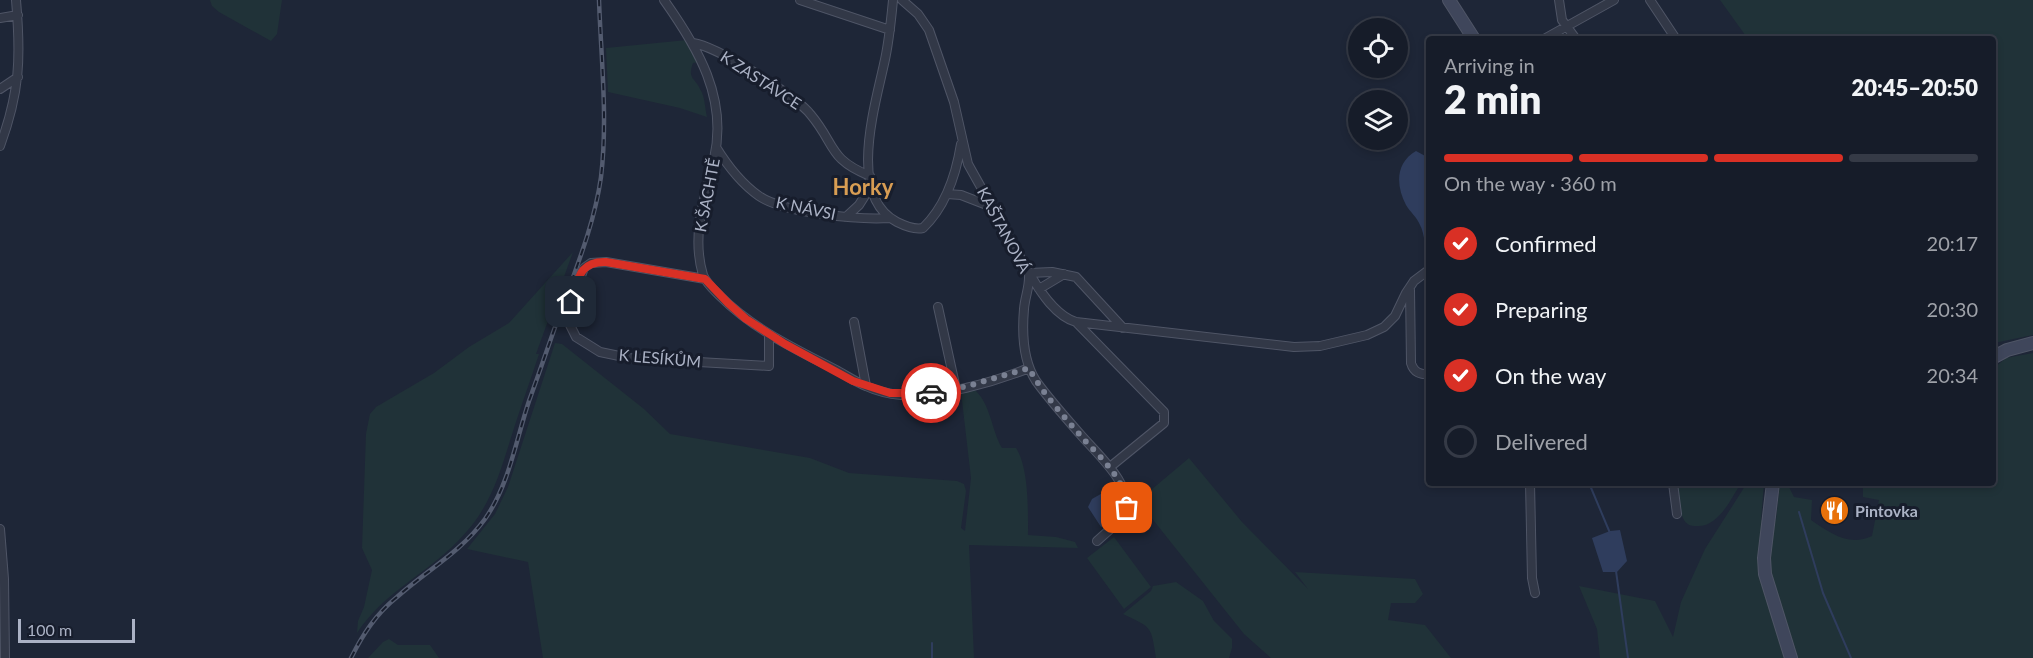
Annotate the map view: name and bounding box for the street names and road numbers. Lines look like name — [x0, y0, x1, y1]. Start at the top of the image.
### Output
street label: K ZASTÁVCE — [717, 46, 805, 113]
street label: K ŠACHTĚ — [690, 156, 723, 234]
street label: KAŠTANOVÁ — [974, 183, 1035, 276]
street label: K NÁVSI — [774, 192, 838, 223]
street label: K LESÍKŮM — [618, 344, 702, 371]

